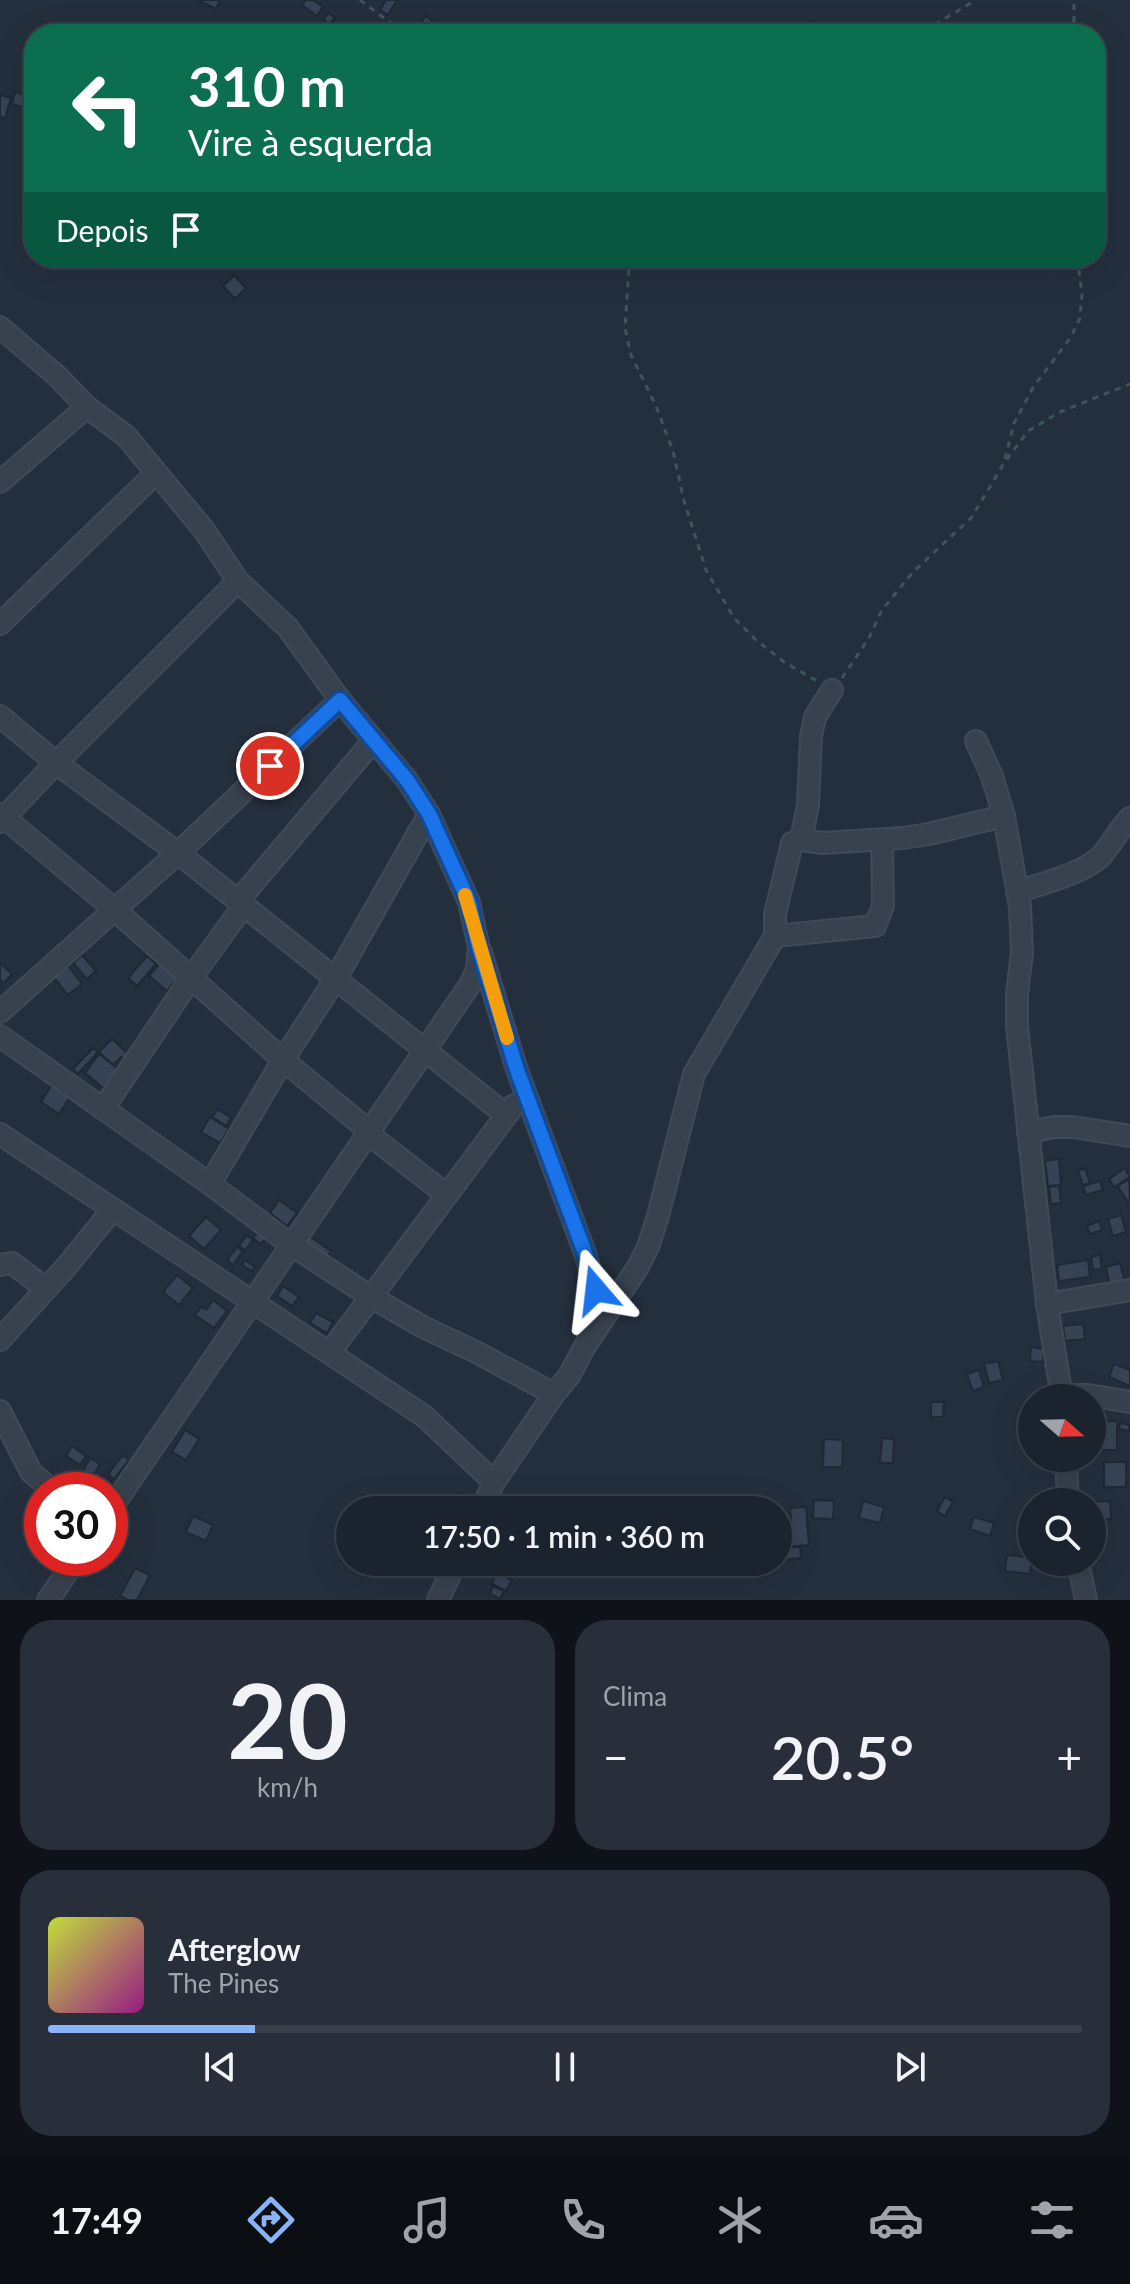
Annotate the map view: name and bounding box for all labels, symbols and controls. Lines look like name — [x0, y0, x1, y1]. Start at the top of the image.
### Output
text: 310 m — [188, 52, 346, 119]
icon: left — [56, 56, 160, 160]
text: Vire à esquerda — [188, 120, 433, 164]
icon: arrive — [164, 208, 208, 252]
text: Depois — [56, 212, 148, 248]
pin — [236, 732, 304, 800]
icon: arrive — [248, 744, 292, 788]
position arrow — [554, 1248, 638, 1332]
north arrow — [1018, 1384, 1106, 1472]
map controls — [1018, 1384, 1106, 1576]
speed limit sign: 30 — [24, 1472, 128, 1576]
button: search — [1018, 1488, 1106, 1576]
text: 17:50 · 1 min · 360 m — [423, 1518, 705, 1554]
text: 20 — [227, 1656, 348, 1781]
text: Clima — [603, 1680, 667, 1712]
text: 20.5° — [771, 1721, 914, 1793]
text: − — [603, 1731, 629, 1783]
text: + — [1056, 1731, 1082, 1783]
text: km/h — [257, 1771, 318, 1803]
text: Afterglow — [168, 1931, 301, 1967]
text: The Pines — [168, 1967, 279, 1999]
icon: previous — [198, 2045, 242, 2089]
icon: pause — [543, 2045, 587, 2089]
icon: next — [888, 2045, 932, 2089]
icon: directions — [243, 2192, 299, 2248]
icon: music — [399, 2192, 455, 2248]
icon: phone — [555, 2192, 611, 2248]
icon: climate — [712, 2192, 768, 2248]
icon: car — [868, 2192, 924, 2248]
icon: filters — [1024, 2192, 1080, 2248]
text: 17:49 — [50, 2198, 143, 2242]

